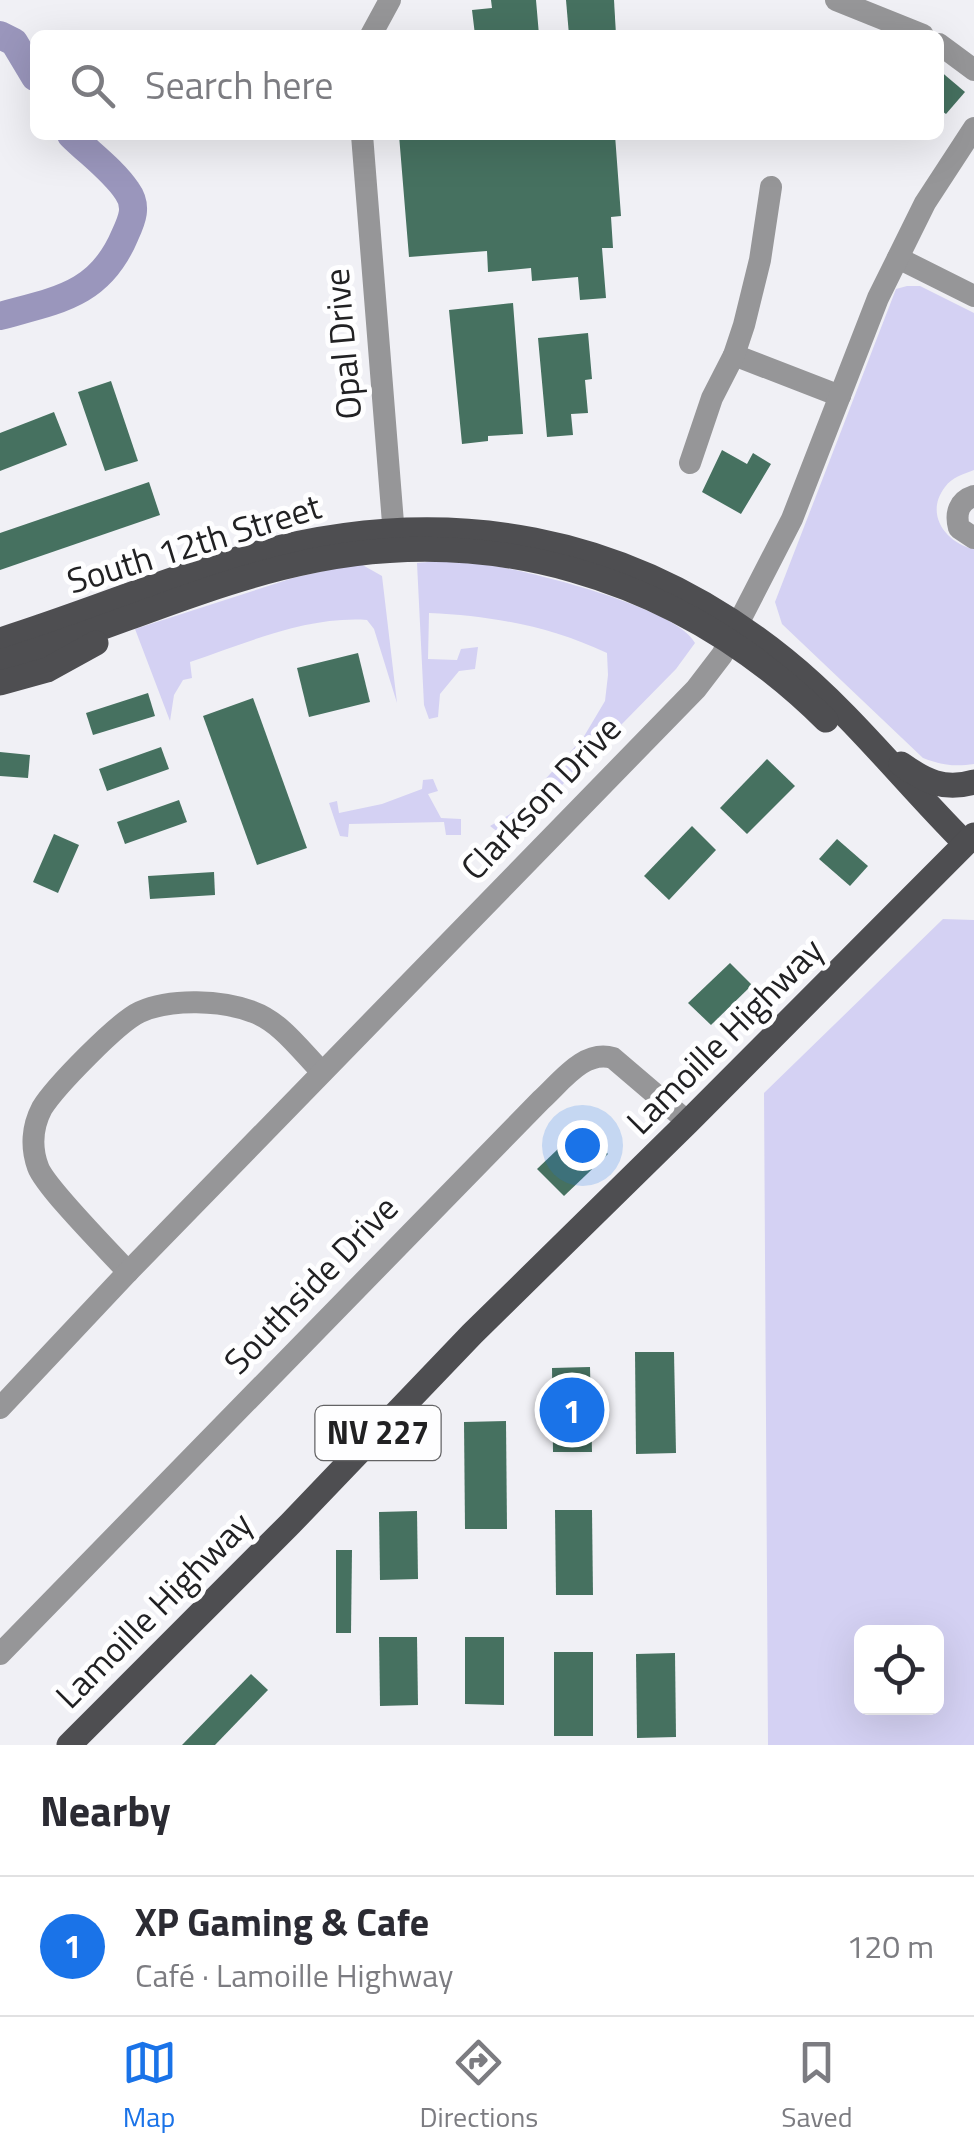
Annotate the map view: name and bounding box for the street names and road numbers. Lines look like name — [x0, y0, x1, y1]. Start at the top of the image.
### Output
street label: Opal Drive — [309, 266, 375, 422]
street label: South 12th Street — [60, 479, 327, 607]
street label: Clarkson Drive — [447, 703, 633, 892]
street label: Lamoille Highway — [613, 924, 835, 1146]
street label: Southside Drive — [210, 1182, 410, 1386]
road number: NV 227 — [316, 1406, 440, 1460]
street label: Lamoille Highway — [42, 1498, 264, 1720]

